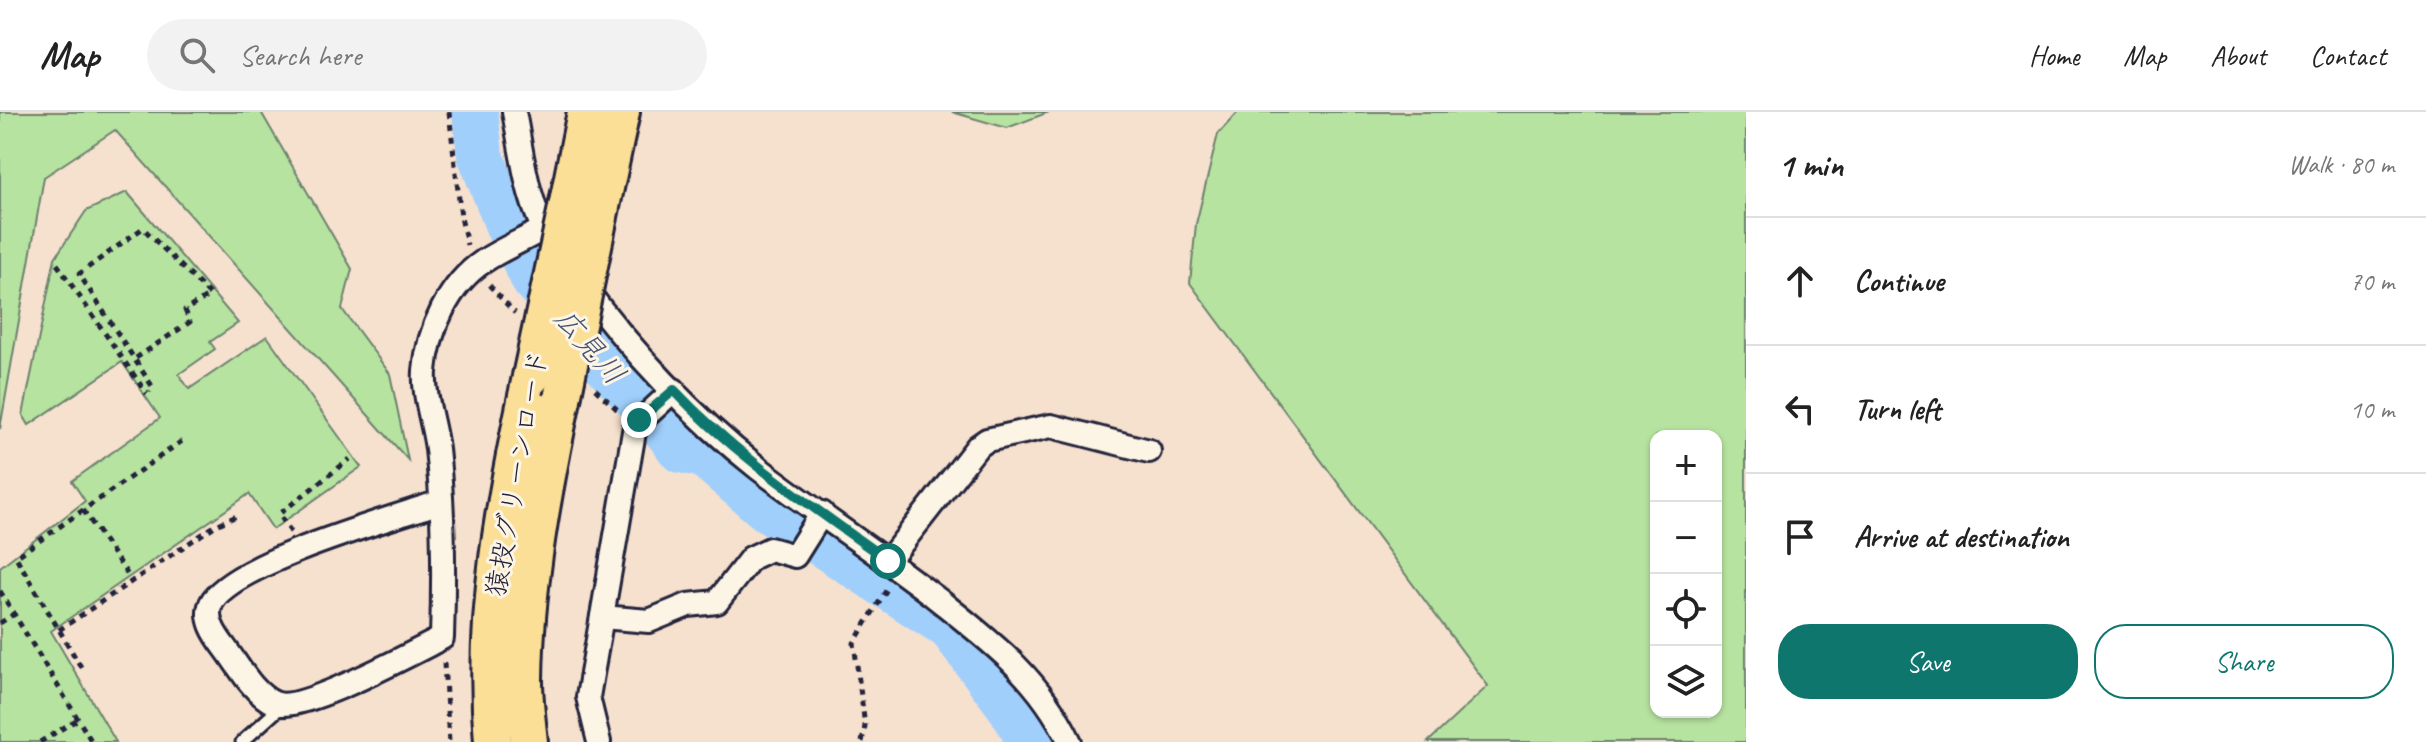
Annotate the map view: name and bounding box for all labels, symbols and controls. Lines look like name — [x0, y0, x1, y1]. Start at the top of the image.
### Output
search box — [147, 19, 707, 91]
text: Map — [40, 32, 99, 79]
icon: search — [175, 33, 219, 77]
text: Search here — [239, 36, 361, 74]
text: Home — [2029, 38, 2079, 73]
text: Map — [2123, 38, 2166, 73]
text: About — [2210, 38, 2266, 73]
text: Contact — [2310, 38, 2386, 73]
text: 1 min — [1778, 143, 1843, 186]
text: Walk · 80 m — [2288, 148, 2394, 181]
icon: ahead — [1778, 259, 1822, 303]
text: Continue — [1854, 262, 1944, 300]
text: 70 m — [2350, 265, 2394, 298]
water label: 広見川 — [546, 300, 634, 392]
street label: 猿投グリーンロード — [478, 347, 555, 599]
icon: left — [1778, 387, 1822, 431]
text: Turn left — [1854, 390, 1941, 428]
text: 10 m — [2350, 393, 2394, 426]
route end — [621, 402, 657, 438]
map controls — [1650, 430, 1722, 718]
button: + — [1650, 430, 1722, 502]
button: − — [1650, 502, 1722, 574]
icon: arrive — [1778, 515, 1822, 559]
text: Arrive at destination — [1854, 518, 2069, 556]
route start — [870, 543, 906, 579]
button: locate — [1650, 574, 1722, 646]
button: Save — [1778, 624, 2078, 699]
button: Share — [2094, 624, 2394, 699]
button: layers — [1650, 646, 1722, 718]

